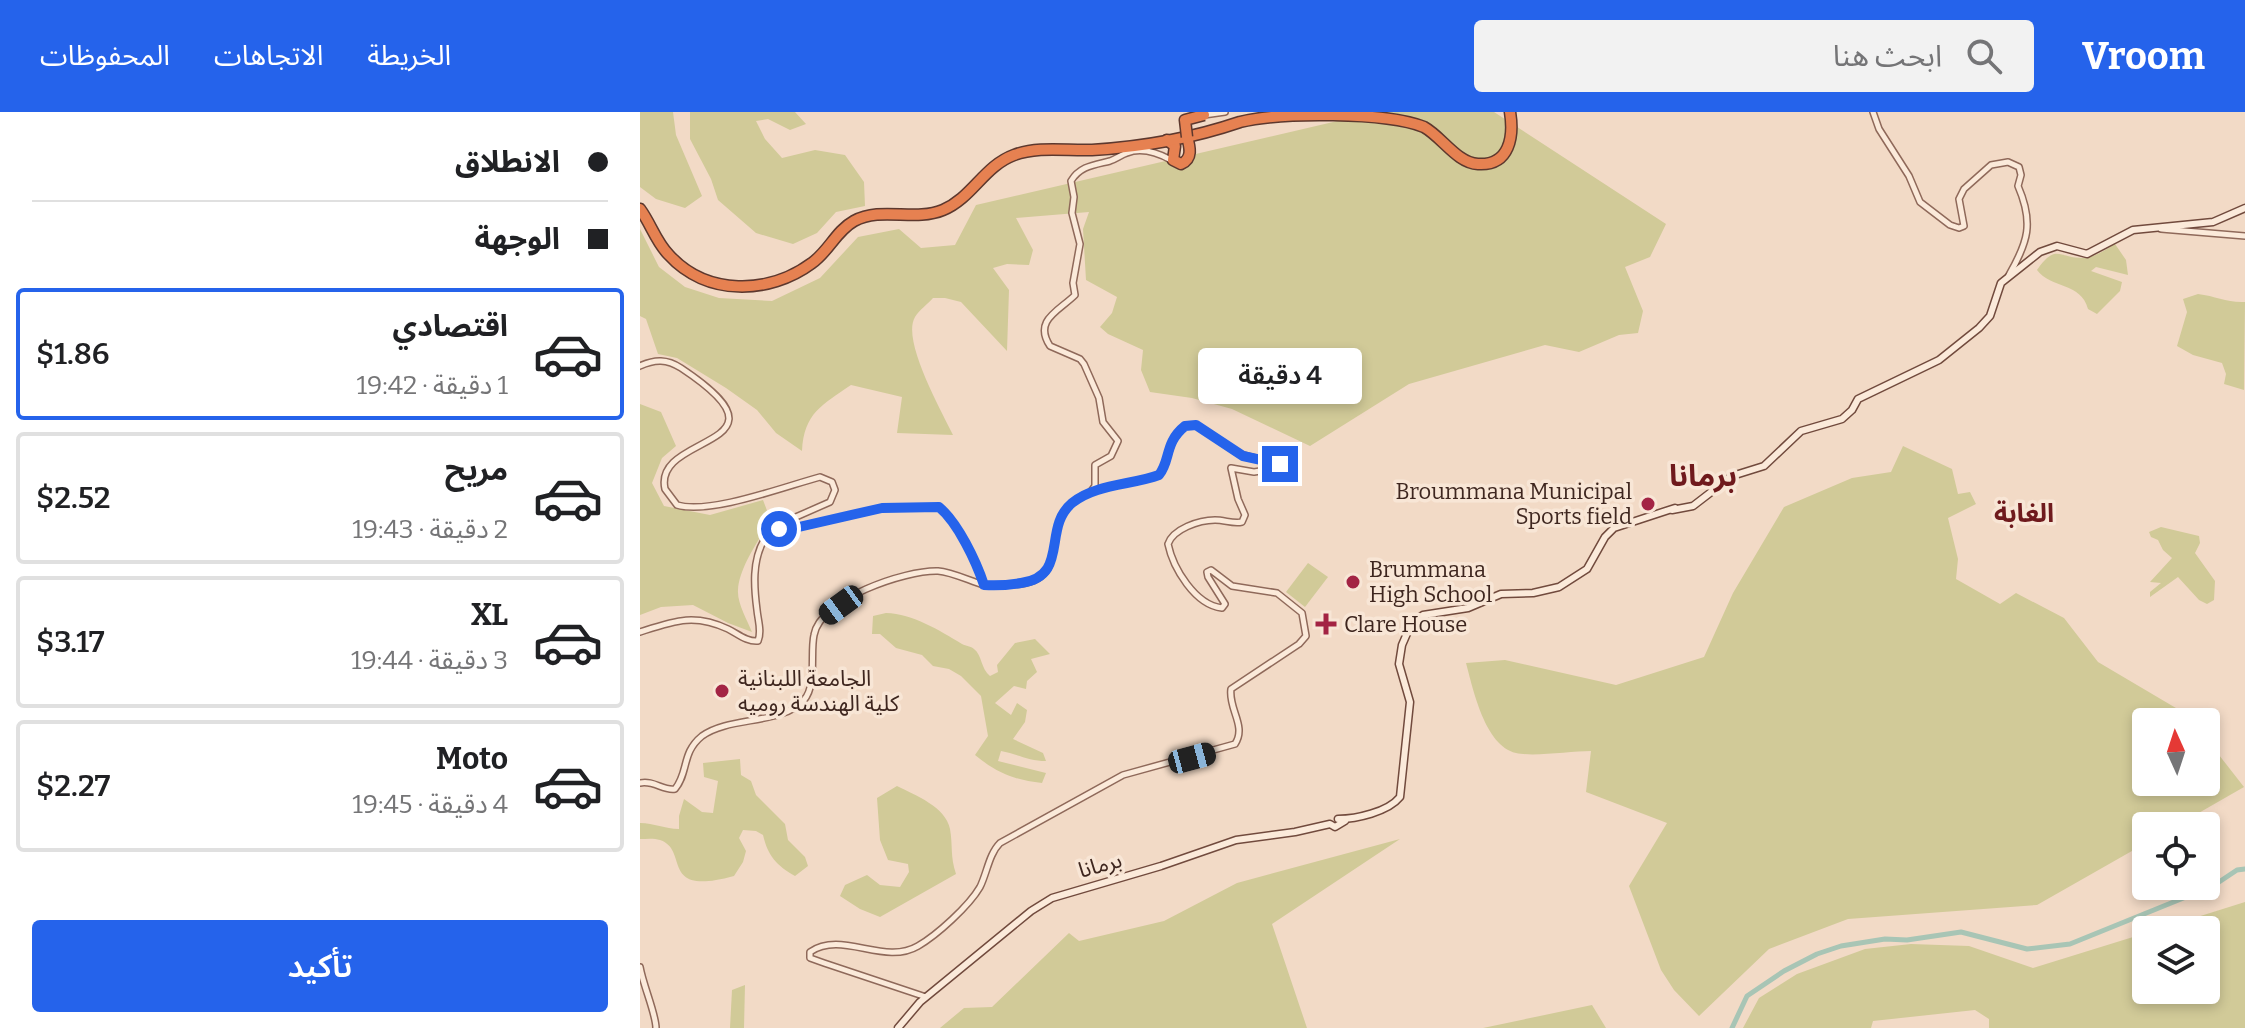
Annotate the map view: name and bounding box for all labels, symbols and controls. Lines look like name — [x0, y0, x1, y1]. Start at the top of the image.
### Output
search box — [1474, 20, 2034, 92]
text: Vroom — [2082, 33, 2205, 79]
icon: search — [1962, 34, 2006, 78]
text: ابحث هنا — [1833, 38, 1942, 74]
text: المحفوظات — [40, 39, 170, 72]
text: الاتجاهات — [214, 39, 323, 72]
text: الخريطة — [367, 39, 451, 72]
text: الانطلاق — [455, 144, 560, 180]
text: الوجهة — [475, 221, 560, 257]
text: اقتصادي — [393, 308, 508, 344]
icon: car — [532, 318, 604, 390]
text: $1.86 — [36, 336, 110, 372]
callout: 4 دقيقة — [1198, 348, 1362, 404]
text: 4 دقيقة — [1238, 360, 1322, 391]
text: 1 دقيقة · 19:42 — [357, 370, 508, 401]
route end — [1262, 446, 1298, 482]
text: مريح — [445, 452, 508, 488]
district label: برمانا — [1669, 458, 1737, 494]
icon: car — [532, 462, 604, 534]
place label: Broummana Municipal Sports field — [1396, 478, 1632, 530]
text: $2.52 — [36, 480, 110, 516]
marker: Broummana Municipal Sports field — [1639, 495, 1657, 513]
district label: الغابة — [1994, 498, 2054, 529]
route start — [761, 511, 797, 547]
text: 2 دقيقة · 19:43 — [352, 514, 508, 545]
place label: Brummana High School — [1369, 556, 1492, 608]
marker: Brummana High School — [1344, 573, 1362, 591]
car — [815, 581, 867, 629]
text: XL — [471, 597, 508, 633]
icon: car — [532, 606, 604, 678]
place label: Clare House — [1344, 611, 1467, 638]
marker: Clare House — [1315, 613, 1337, 635]
text: $3.17 — [36, 624, 105, 660]
text: 3 دقيقة · 19:44 — [351, 645, 508, 676]
place label: الجامعة اللبنانية كلية الهندسة روميه — [738, 665, 900, 717]
marker: الجامعة اللبنانية كلية الهندسة روميه — [713, 682, 731, 700]
north arrow — [2132, 708, 2220, 796]
map controls — [2132, 708, 2220, 1004]
car — [1166, 740, 1218, 776]
text: Moto — [436, 741, 508, 777]
icon: car — [532, 750, 604, 822]
text: $2.27 — [36, 768, 110, 804]
text: 4 دقيقة · 19:45 — [352, 789, 508, 820]
button: locate — [2132, 812, 2220, 900]
street label: برمانا — [1075, 846, 1125, 884]
button: layers — [2132, 916, 2220, 1004]
button: تأكيد — [32, 920, 608, 1012]

